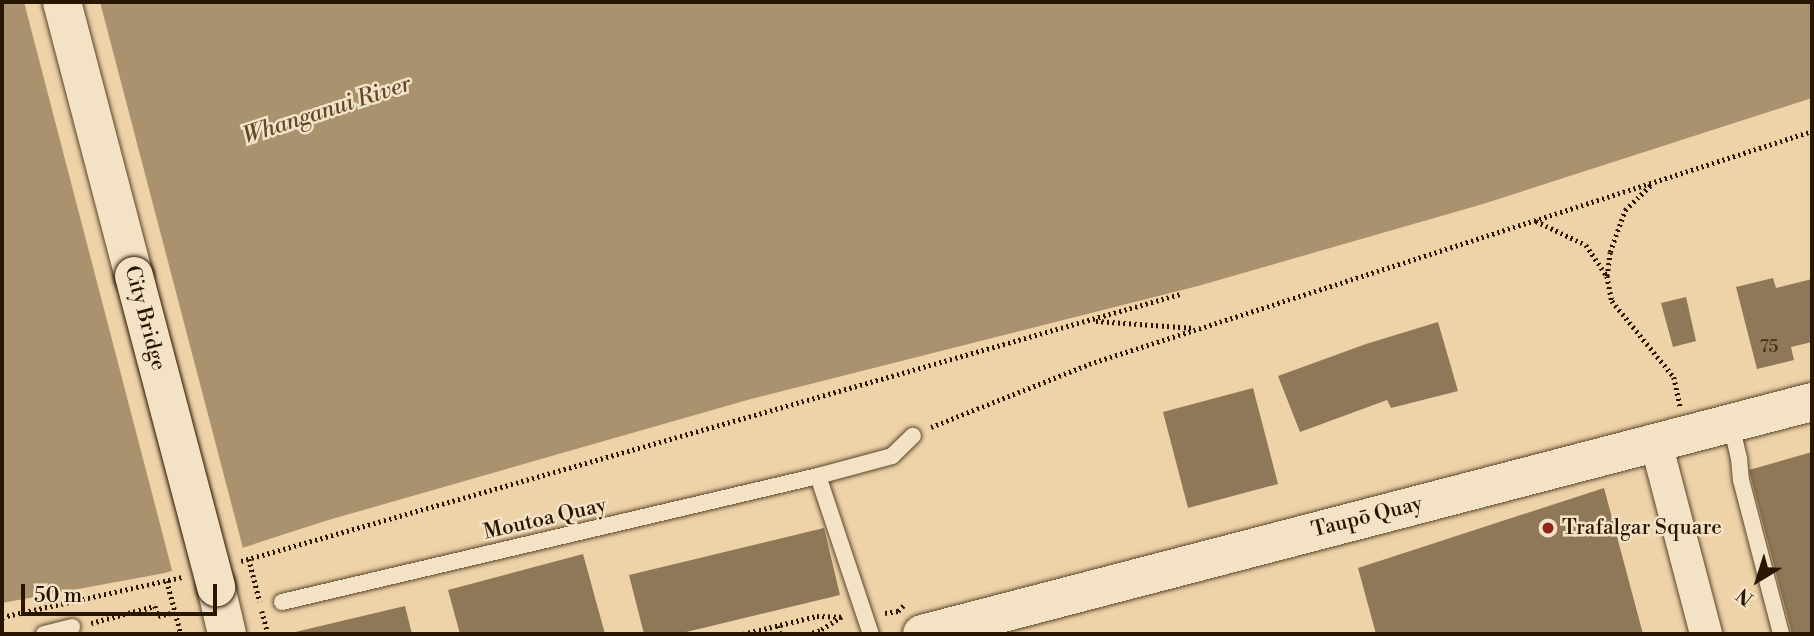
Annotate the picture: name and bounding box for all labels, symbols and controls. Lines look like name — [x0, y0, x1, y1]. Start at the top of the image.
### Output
water label: Whanganui River — [239, 70, 415, 150]
street label: City Bridge — [119, 263, 171, 373]
house number: 75 — [1760, 336, 1778, 358]
street label: Taupō Quay — [1309, 491, 1425, 543]
street label: Moutoa Quay — [481, 493, 609, 545]
place label: Trafalgar Square — [1562, 515, 1722, 541]
marker: Trafalgar Square — [1540, 520, 1556, 536]
north arrow — [1723, 545, 1793, 615]
scale bar — [24, 570, 220, 614]
text: N — [1732, 582, 1758, 611]
text: 50 m — [34, 583, 82, 609]

